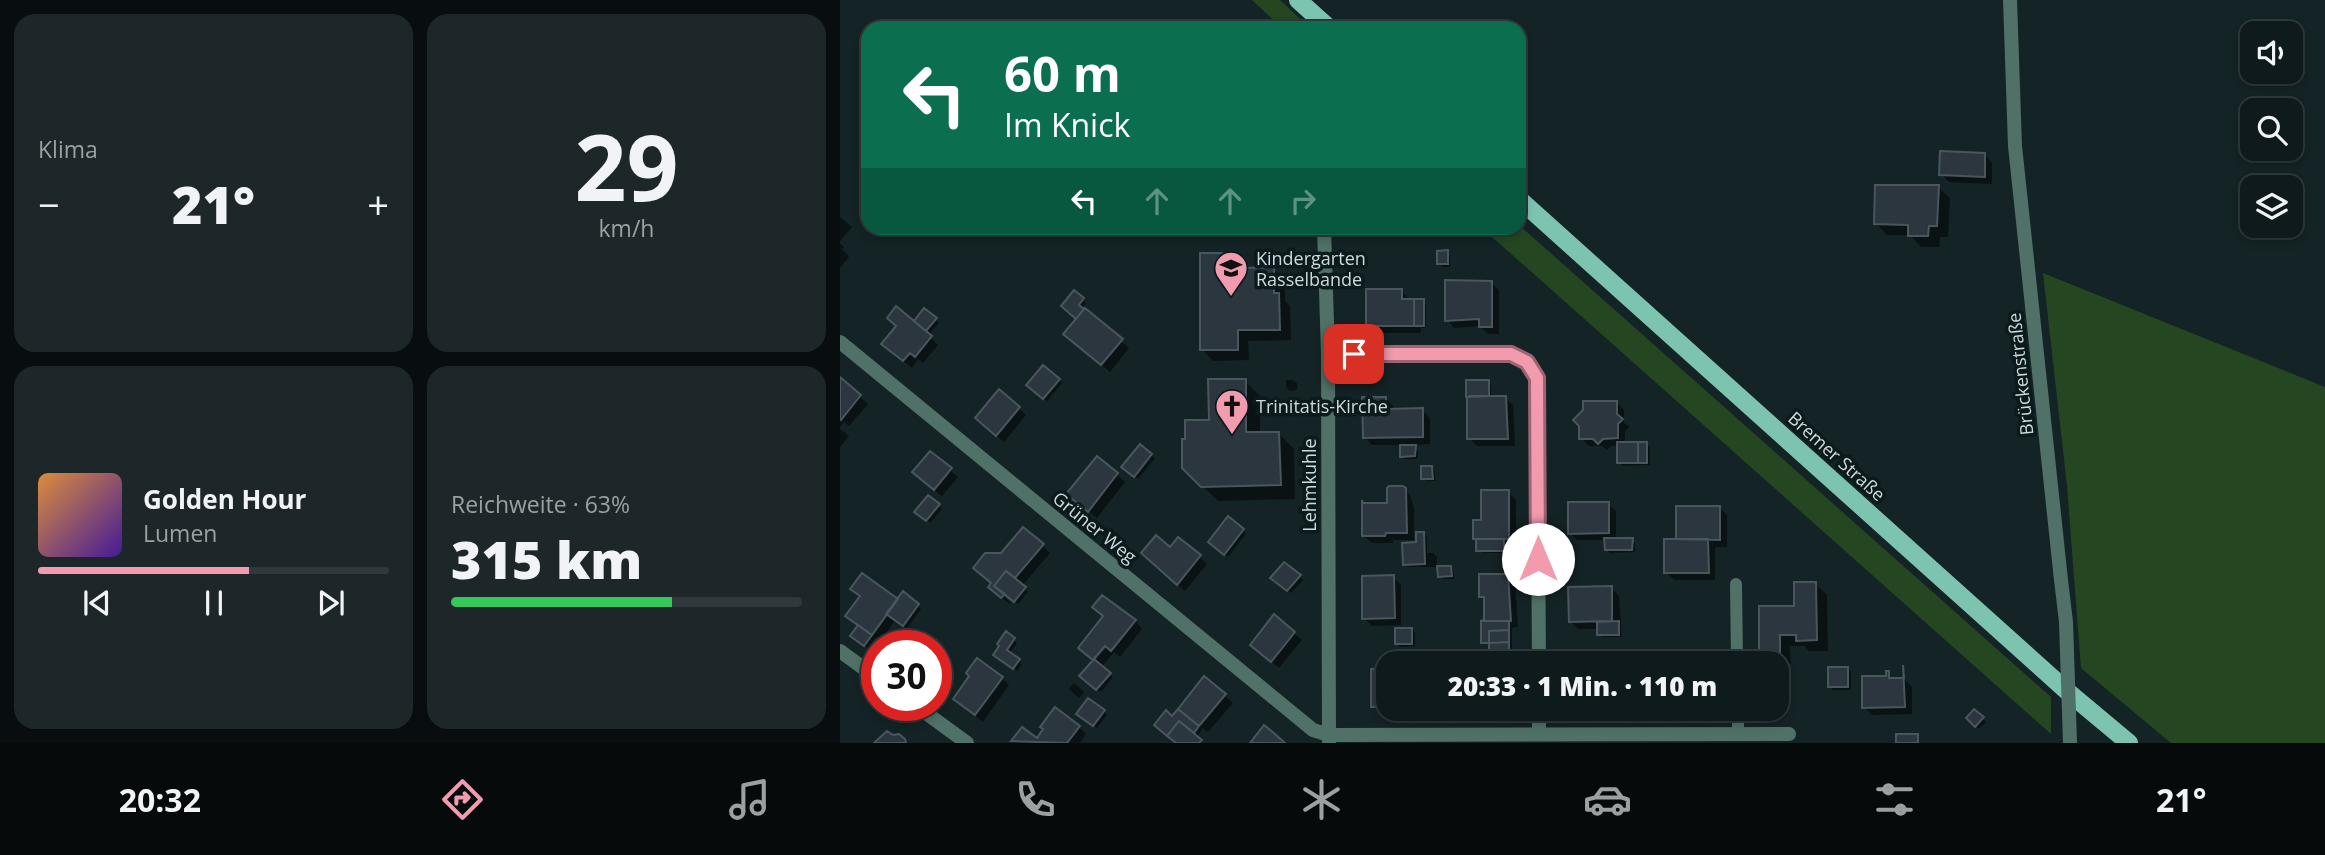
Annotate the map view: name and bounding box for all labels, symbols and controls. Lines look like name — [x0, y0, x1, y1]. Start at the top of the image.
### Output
map controls — [2240, 21, 2303, 238]
button: sound — [2240, 21, 2303, 84]
text: 60 m — [1004, 40, 1121, 106]
icon: left — [889, 49, 980, 140]
button: search — [2240, 98, 2303, 161]
text: Im Knick — [1004, 103, 1130, 146]
text: 29 — [574, 104, 679, 228]
text: Klima — [38, 133, 98, 165]
text: 21° — [172, 168, 255, 239]
button: layers — [2240, 175, 2303, 238]
text: − — [38, 178, 60, 230]
text: + — [367, 178, 389, 230]
icon: left — [1065, 182, 1103, 220]
icon: ahead — [1138, 182, 1176, 220]
icon: ahead — [1211, 182, 1249, 220]
icon: right — [1284, 182, 1322, 220]
text: km/h — [599, 212, 654, 244]
place label: Kindergarten Rasselbande — [1256, 246, 1366, 291]
school or university icon: Kindergarten Rasselbande — [1212, 249, 1250, 298]
street label: Brückenstraße — [2002, 312, 2038, 436]
pin — [1324, 324, 1384, 384]
icon: arrive — [1335, 335, 1373, 373]
church icon: Trinitatis-Kirche — [1213, 387, 1251, 436]
place label: Trinitatis-Kirche — [1256, 394, 1388, 418]
street label: Bremer Straße — [1783, 406, 1891, 506]
street label: Lehmkuhle — [1297, 438, 1321, 532]
text: Golden Hour — [143, 481, 306, 517]
street label: Grüner Weg — [1048, 486, 1142, 568]
text: Reichweite · 63% — [451, 488, 630, 520]
text: Lumen — [143, 517, 217, 549]
position arrow — [1501, 522, 1575, 596]
text: 315 km — [451, 523, 642, 594]
icon: previous — [78, 584, 116, 622]
icon: pause — [195, 584, 233, 622]
icon: next — [312, 584, 350, 622]
speed limit sign: 30 — [861, 630, 952, 721]
text: 20:33 · 1 Min. · 110 m — [1448, 668, 1717, 704]
icon: directions — [438, 775, 487, 824]
icon: music — [725, 775, 774, 824]
icon: phone — [1011, 775, 1060, 824]
icon: climate — [1297, 775, 1346, 824]
icon: car — [1583, 775, 1632, 824]
icon: filters — [1870, 775, 1919, 824]
text: 20:32 — [119, 778, 201, 821]
text: 21° — [2156, 778, 2206, 821]

